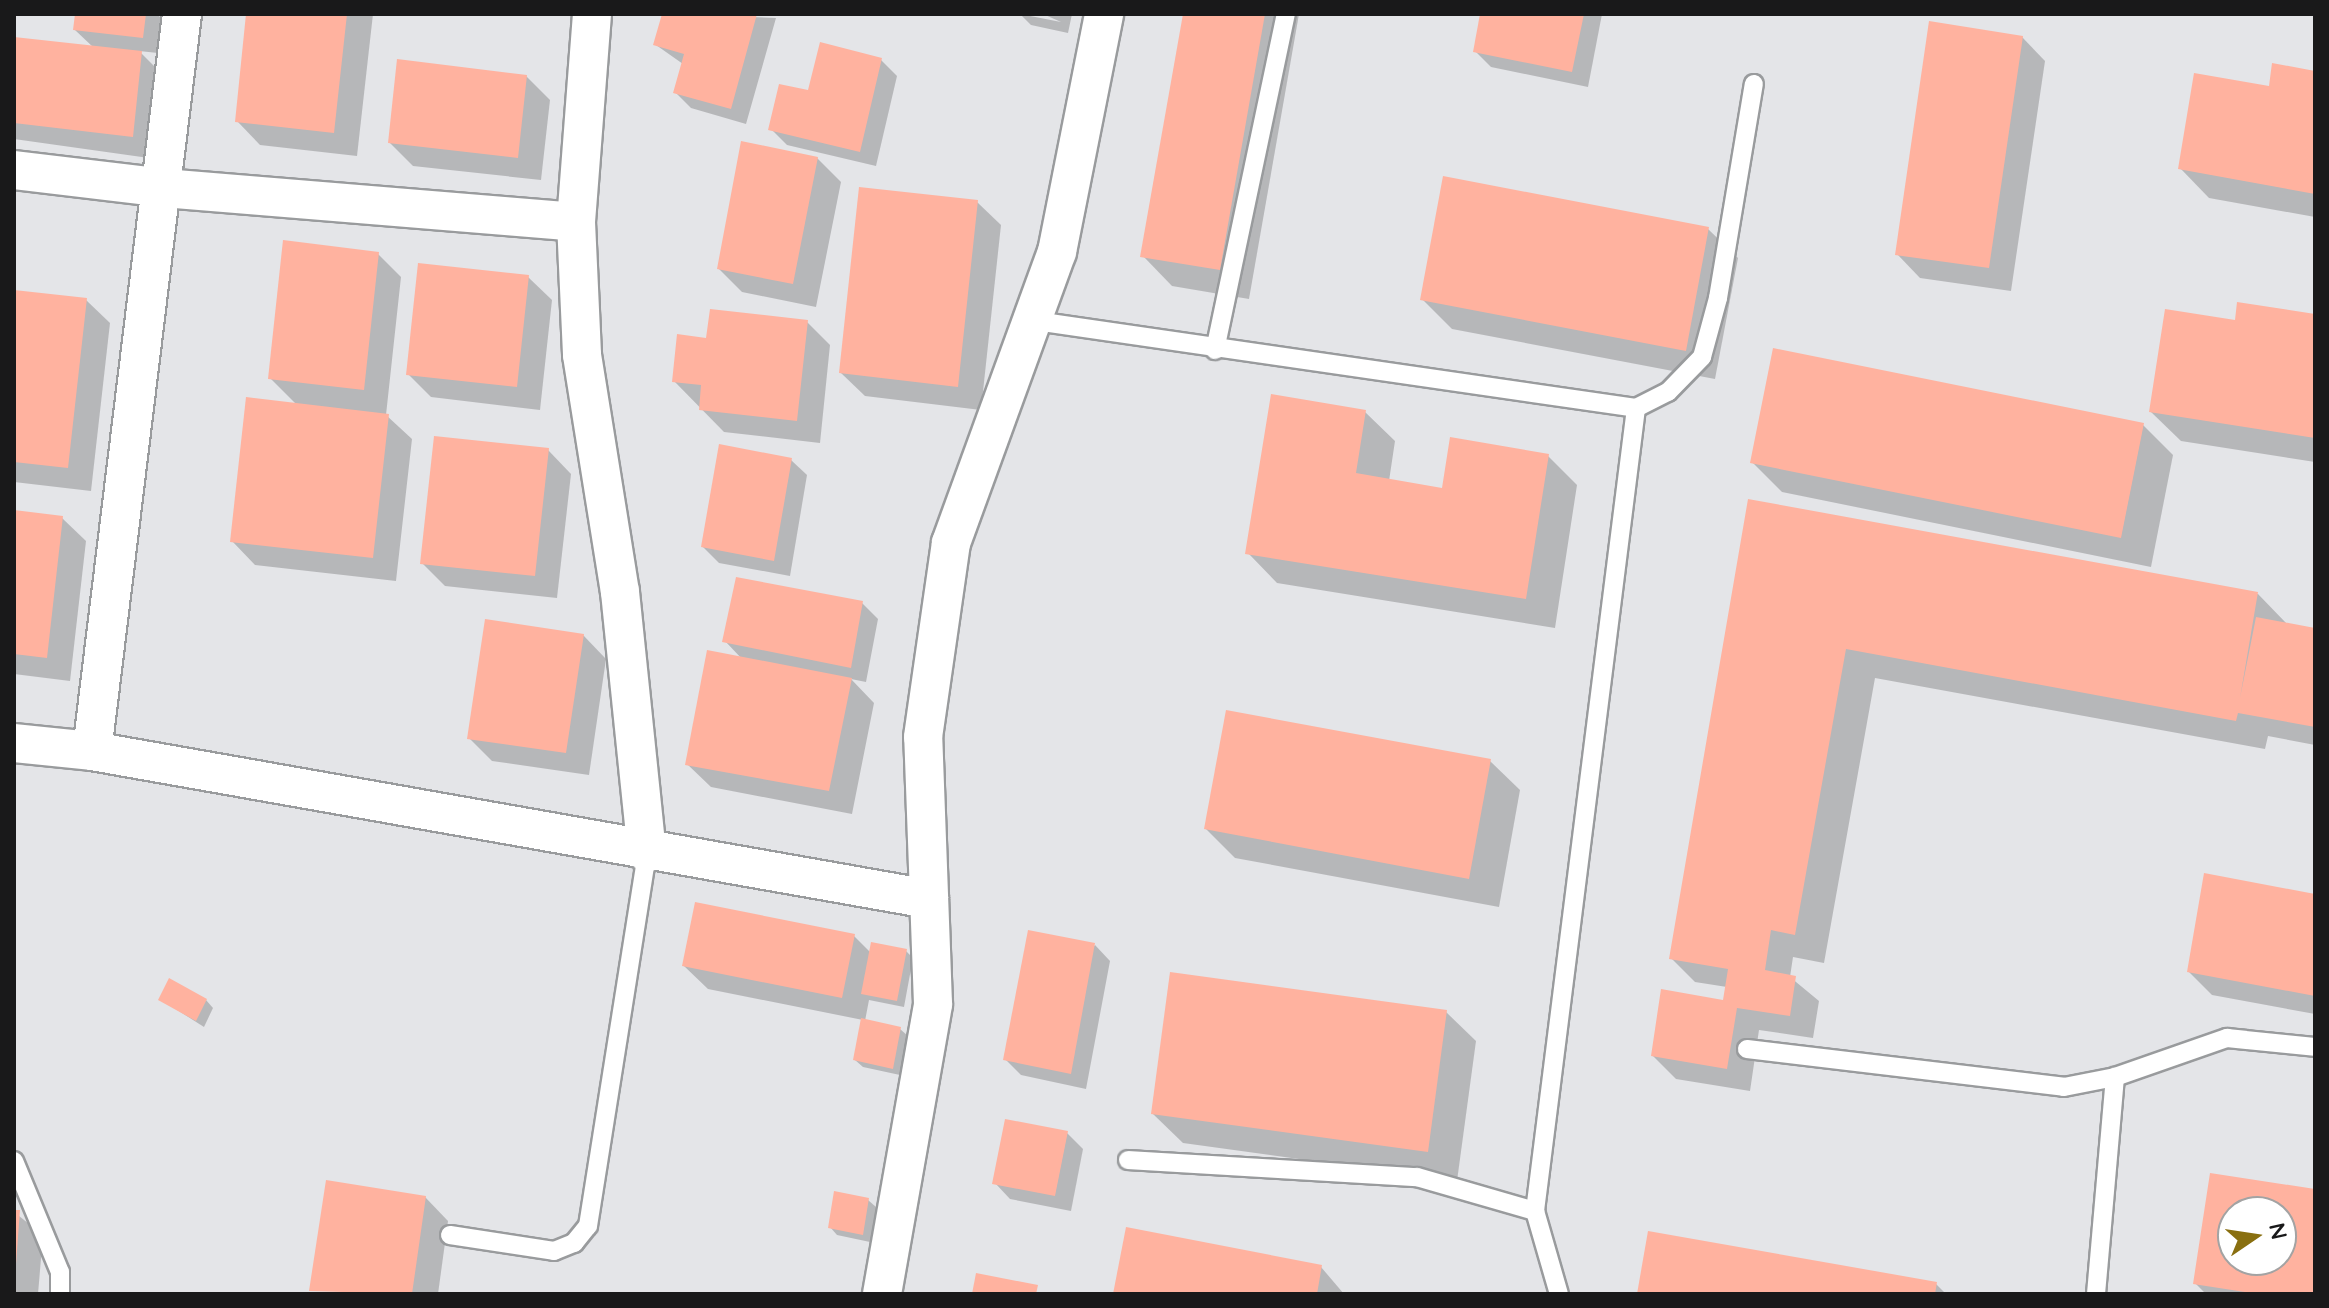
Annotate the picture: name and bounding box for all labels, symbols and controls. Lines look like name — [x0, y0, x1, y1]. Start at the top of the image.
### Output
north arrow — [2217, 1196, 2297, 1276]
text: N — [2263, 1220, 2294, 1242]

